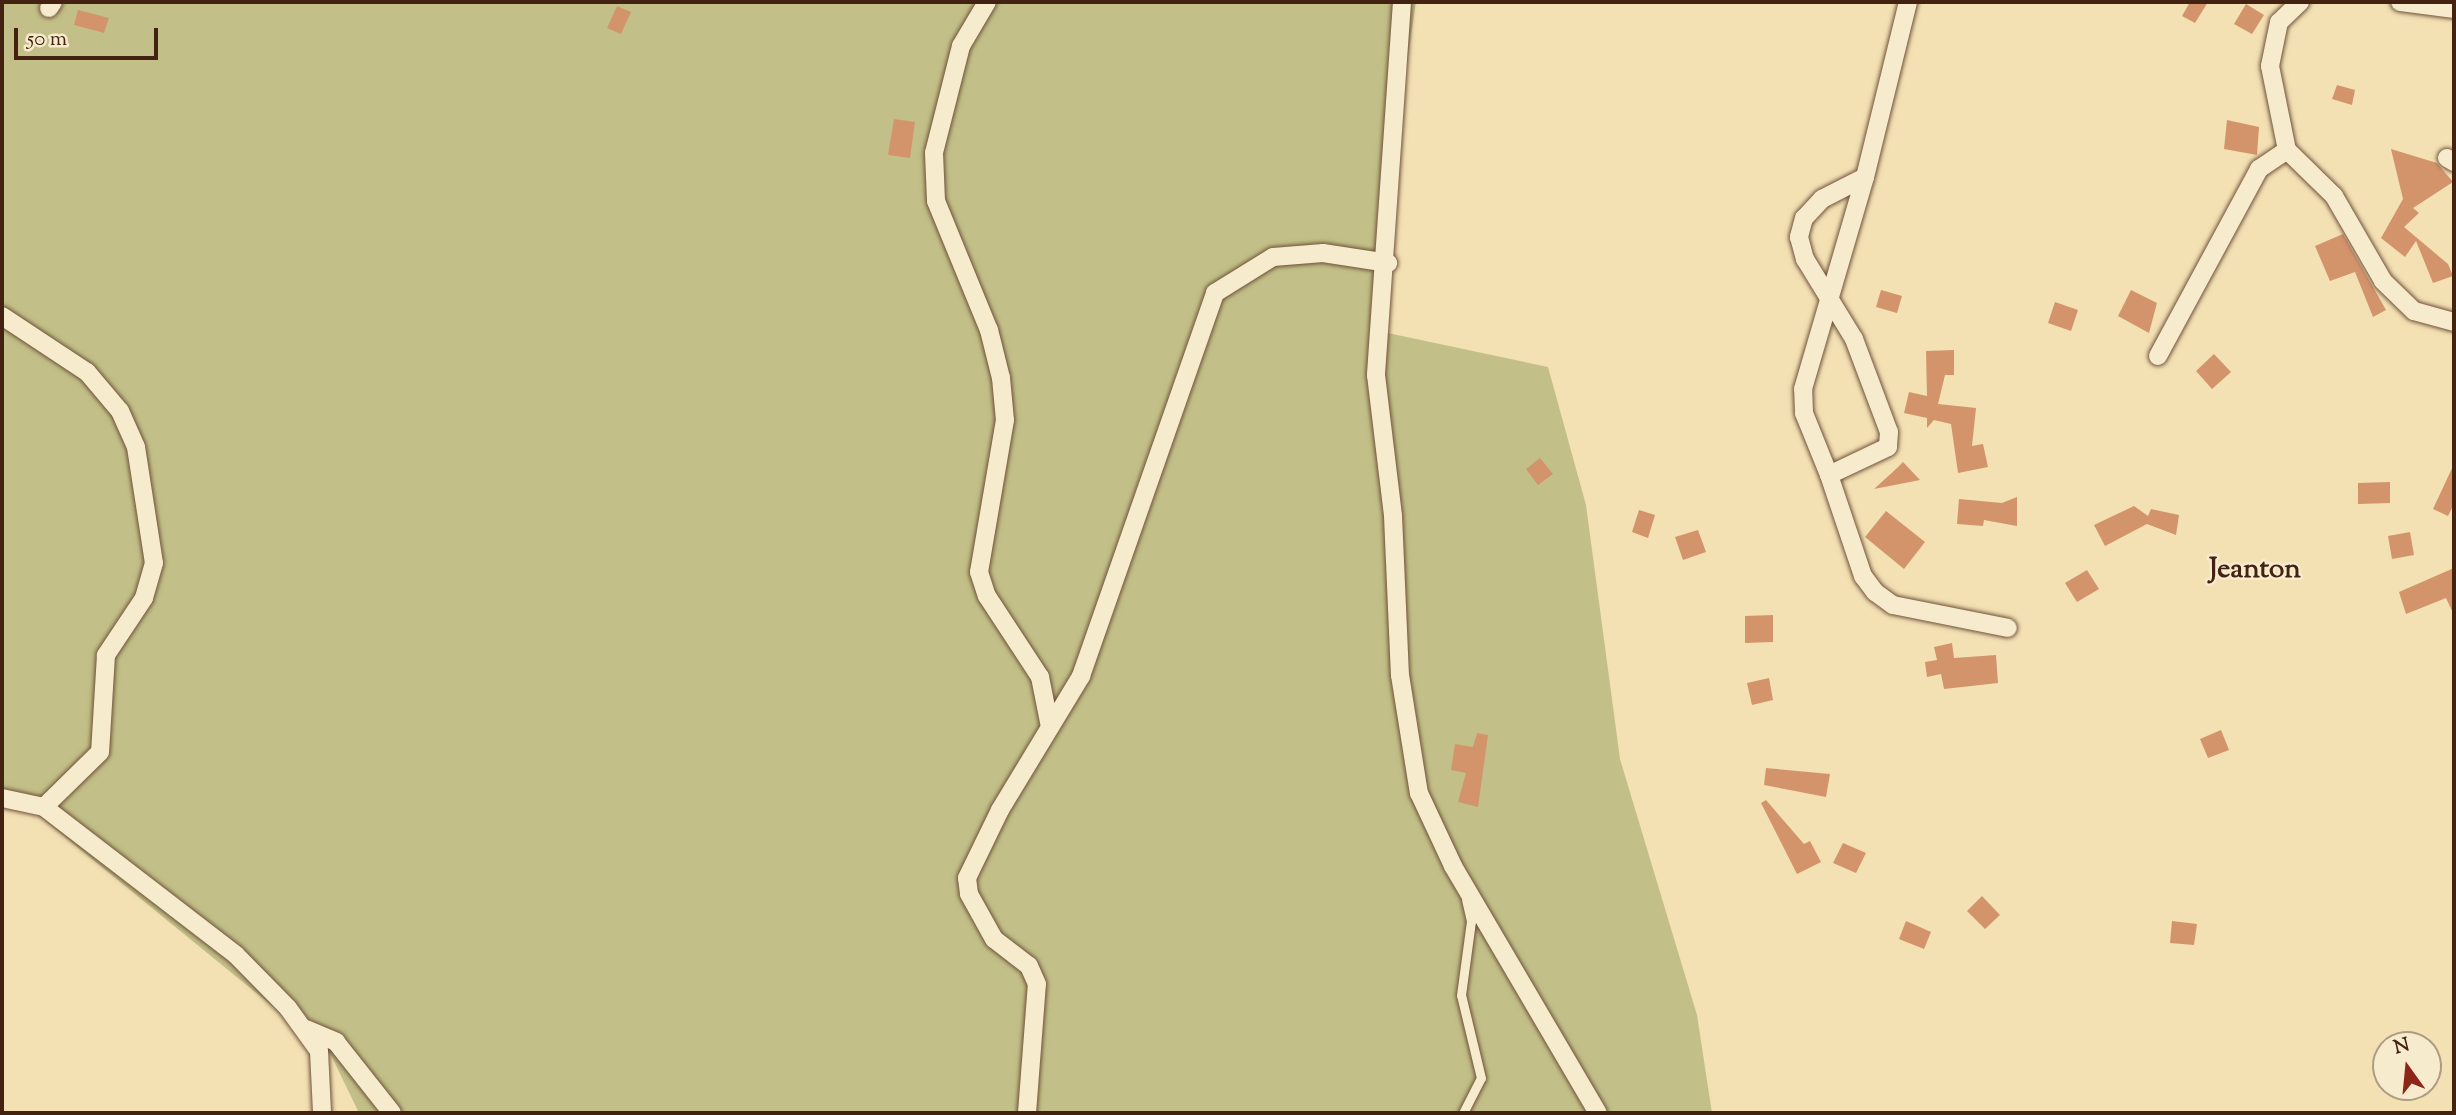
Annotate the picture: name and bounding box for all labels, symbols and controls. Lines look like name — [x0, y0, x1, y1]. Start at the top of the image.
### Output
scale bar — [18, 14, 161, 58]
text: 50 m — [27, 25, 67, 55]
district label: Jeanton — [2209, 553, 2301, 587]
north arrow — [2372, 1031, 2442, 1101]
text: N — [2391, 1032, 2413, 1062]

